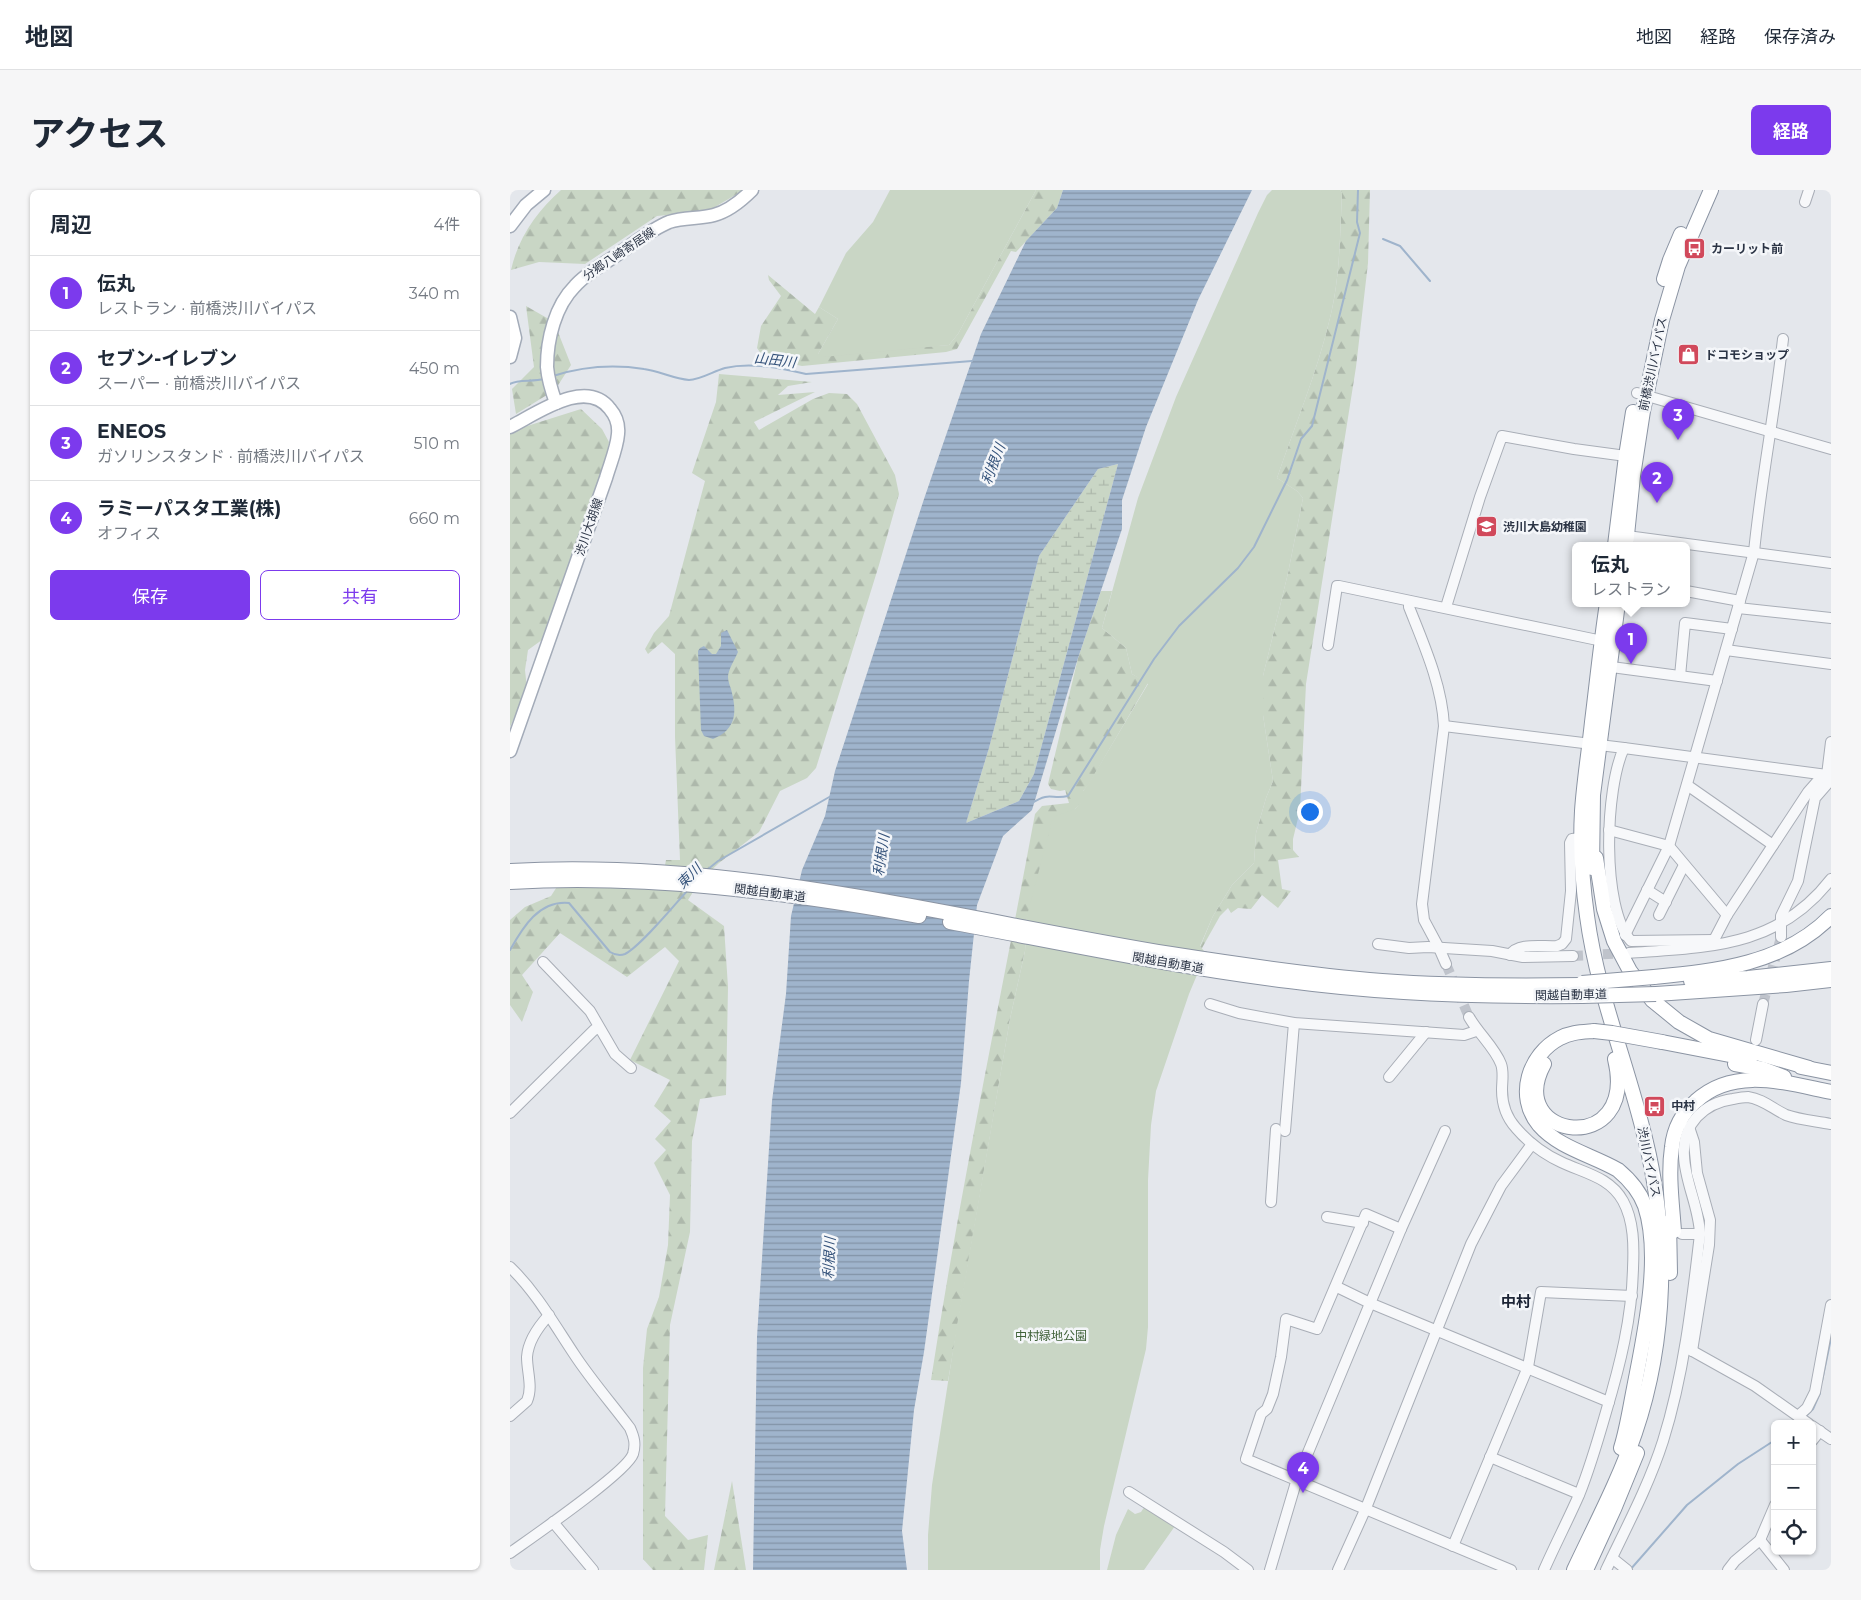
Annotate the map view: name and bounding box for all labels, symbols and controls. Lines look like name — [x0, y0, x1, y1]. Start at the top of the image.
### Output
text: 地図 — [25, 22, 73, 51]
text: 地図 — [1636, 26, 1672, 48]
text: 経路 — [1700, 26, 1736, 48]
text: 保存済み — [1764, 26, 1836, 48]
button: 経路 — [1751, 105, 1831, 155]
text: アクセス — [30, 112, 168, 155]
text: 周辺 — [50, 212, 92, 237]
text: 4件 — [433, 215, 460, 234]
street label: 分郷八崎寄居線 — [580, 224, 658, 283]
bus stop icon: カーリット前 — [1683, 237, 1707, 261]
place label: カーリット前 — [1711, 241, 1783, 256]
text: 伝丸 — [97, 272, 135, 295]
text: 1 — [63, 284, 69, 303]
text: 340 m — [409, 284, 460, 303]
text: レストラン · 前橋渋川バイパス — [97, 299, 317, 318]
street label: 前橋渋川バイパス — [1635, 316, 1670, 412]
shop icon: ドコモショップ — [1677, 343, 1701, 367]
text: セブン-イレブン — [97, 347, 237, 370]
place label: ドコモショップ — [1705, 347, 1789, 362]
water label: 山田川 — [753, 349, 799, 372]
text: 2 — [61, 359, 71, 378]
text: 450 m — [409, 359, 460, 378]
text: スーパー · 前橋渋川バイパス — [97, 374, 301, 393]
pin: 3 — [1662, 399, 1694, 440]
text: ENEOS — [97, 420, 166, 443]
text: 3 — [61, 434, 71, 453]
text: 510 m — [413, 434, 460, 453]
water label: 利根川 — [977, 439, 1010, 487]
text: ガソリンスタンド · 前橋渋川バイパス — [97, 447, 365, 466]
pin: 2 — [1641, 462, 1673, 503]
street label: 渋川大胡線 — [572, 496, 605, 558]
text: ラミーパスタ工業(株) — [97, 497, 281, 520]
text: 4 — [60, 509, 72, 528]
text: 660 m — [409, 509, 460, 528]
school or university icon: 渋川大島幼稚園 — [1475, 515, 1499, 539]
place label: 渋川大島幼稚園 — [1503, 519, 1587, 534]
text: オフィス — [97, 524, 161, 543]
popup — [1572, 542, 1690, 607]
text: 伝丸 — [1591, 553, 1629, 576]
button: 保存 — [50, 570, 250, 620]
button: 共有 — [260, 570, 460, 620]
text: レストラン — [1591, 580, 1671, 599]
pin: 1 — [1615, 623, 1647, 664]
your location — [1297, 799, 1323, 825]
water label: 利根川 — [869, 831, 893, 877]
water label: 東川 — [673, 858, 707, 892]
street label: 関越自動車道 — [733, 881, 807, 904]
street label: 関越自動車道 — [1131, 949, 1205, 976]
street label: 関越自動車道 — [1535, 986, 1607, 1003]
bus stop icon: 中村 — [1643, 1094, 1667, 1118]
place label: 中村 — [1671, 1098, 1695, 1113]
street label: 渋川バイパス — [1635, 1125, 1664, 1199]
water label: 利根川 — [819, 1235, 839, 1279]
district label: 中村 — [1501, 1292, 1531, 1311]
park label: 中村緑地公園 — [1015, 1328, 1087, 1343]
map controls — [1771, 1420, 1816, 1555]
button: + — [1771, 1420, 1816, 1465]
pin: 4 — [1287, 1452, 1319, 1493]
button: − — [1771, 1465, 1816, 1510]
button: locate — [1771, 1510, 1816, 1555]

